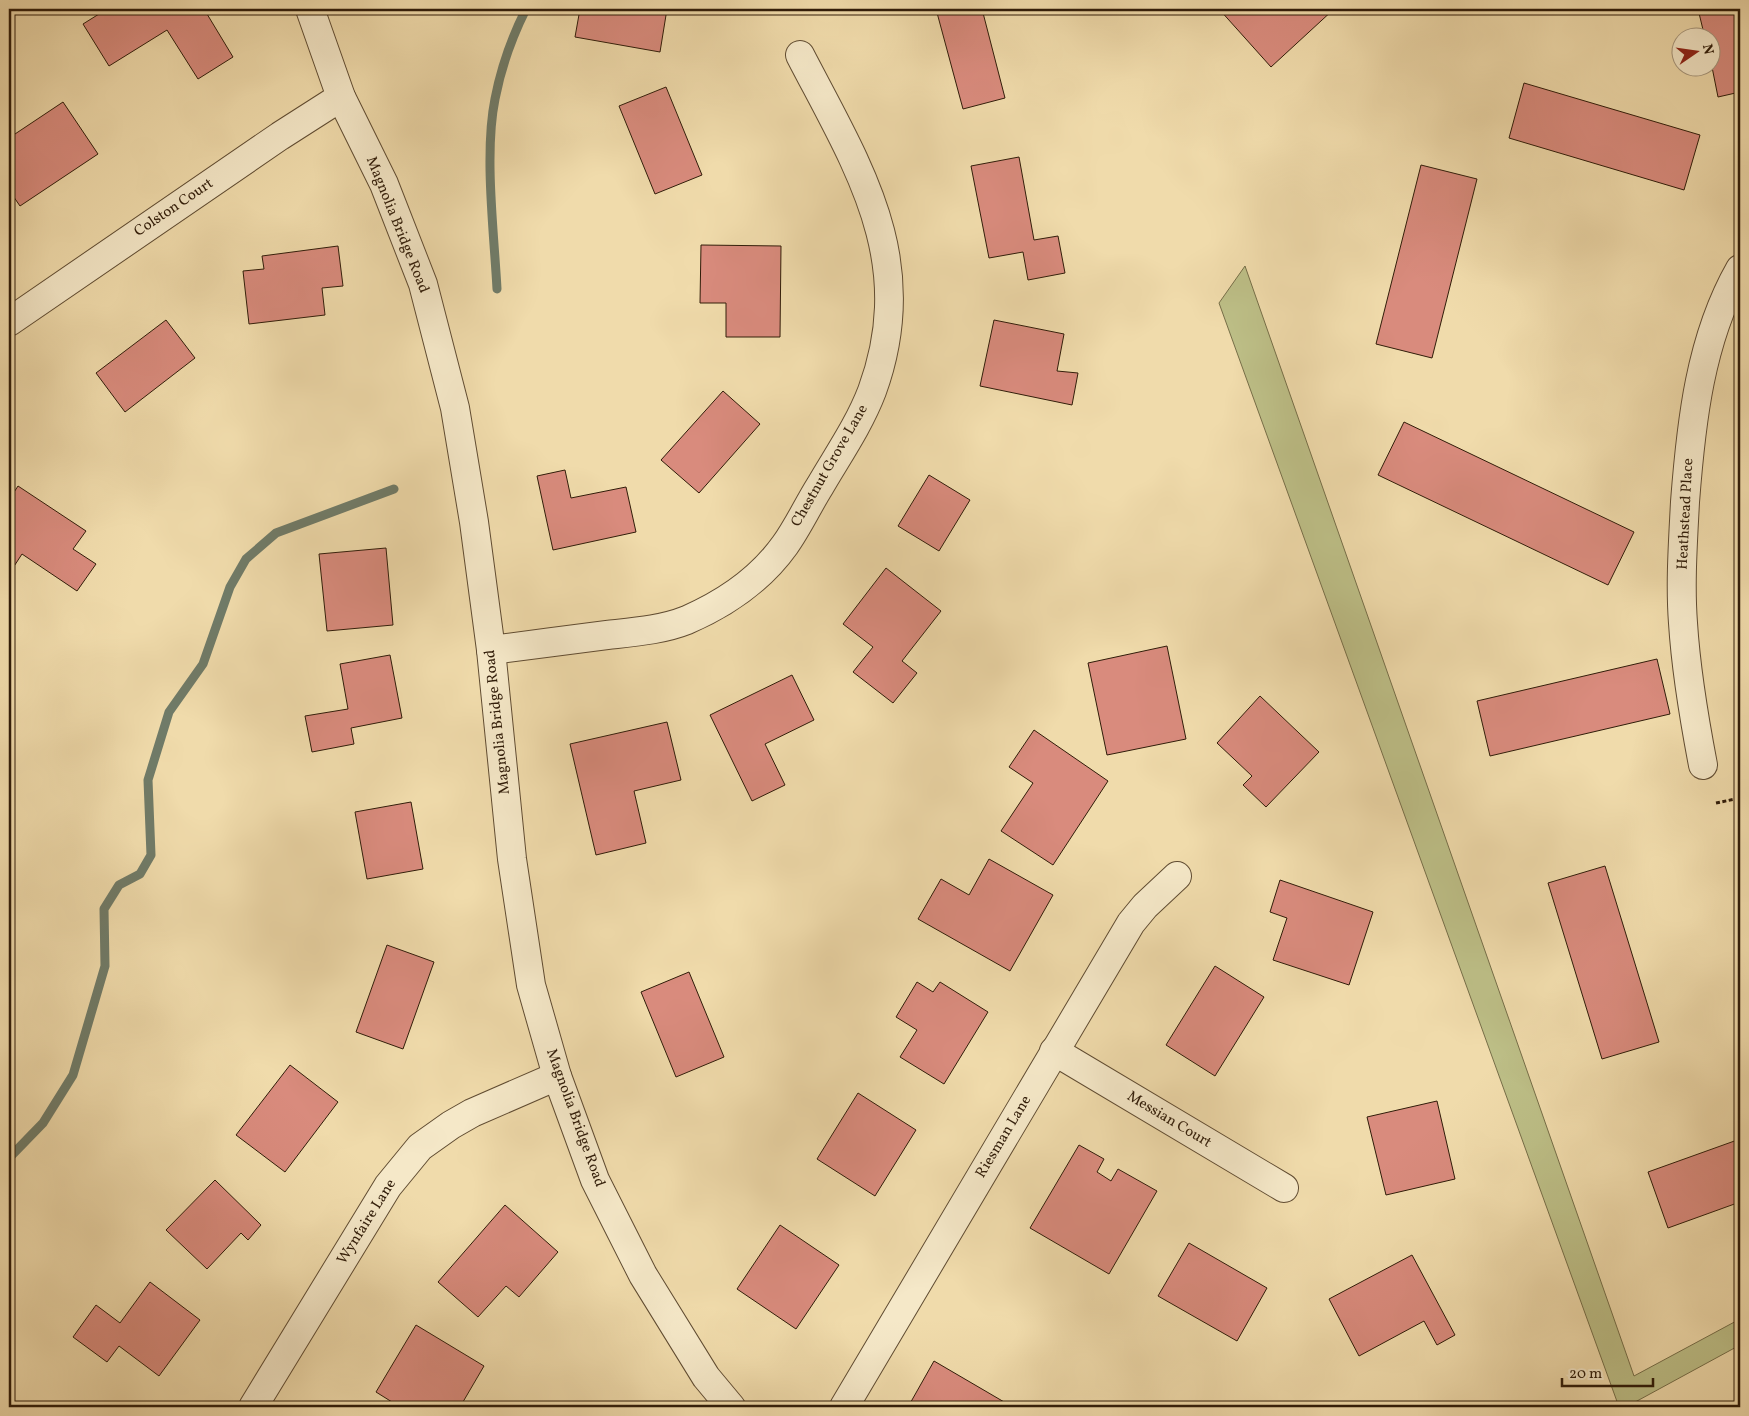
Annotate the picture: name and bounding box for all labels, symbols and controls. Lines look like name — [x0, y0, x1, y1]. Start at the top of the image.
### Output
north arrow — [1672, 28, 1722, 78]
text: N — [1697, 42, 1718, 57]
street label: Magnolia Bridge Road — [360, 154, 434, 296]
street label: Colston Court — [130, 174, 218, 242]
street label: Chestnut Grove Lane — [786, 401, 874, 531]
street label: Heathstead Place — [1673, 458, 1699, 570]
street label: Magnolia Bridge Road — [480, 648, 516, 796]
street label: Magnolia Bridge Road — [540, 1046, 610, 1190]
street label: Messian Court — [1123, 1086, 1215, 1154]
street label: Riesman Lane — [971, 1092, 1037, 1182]
street label: Wynfaire Lane — [332, 1175, 402, 1269]
scale bar — [1562, 1356, 1653, 1388]
text: 20 m — [1569, 1364, 1602, 1385]

